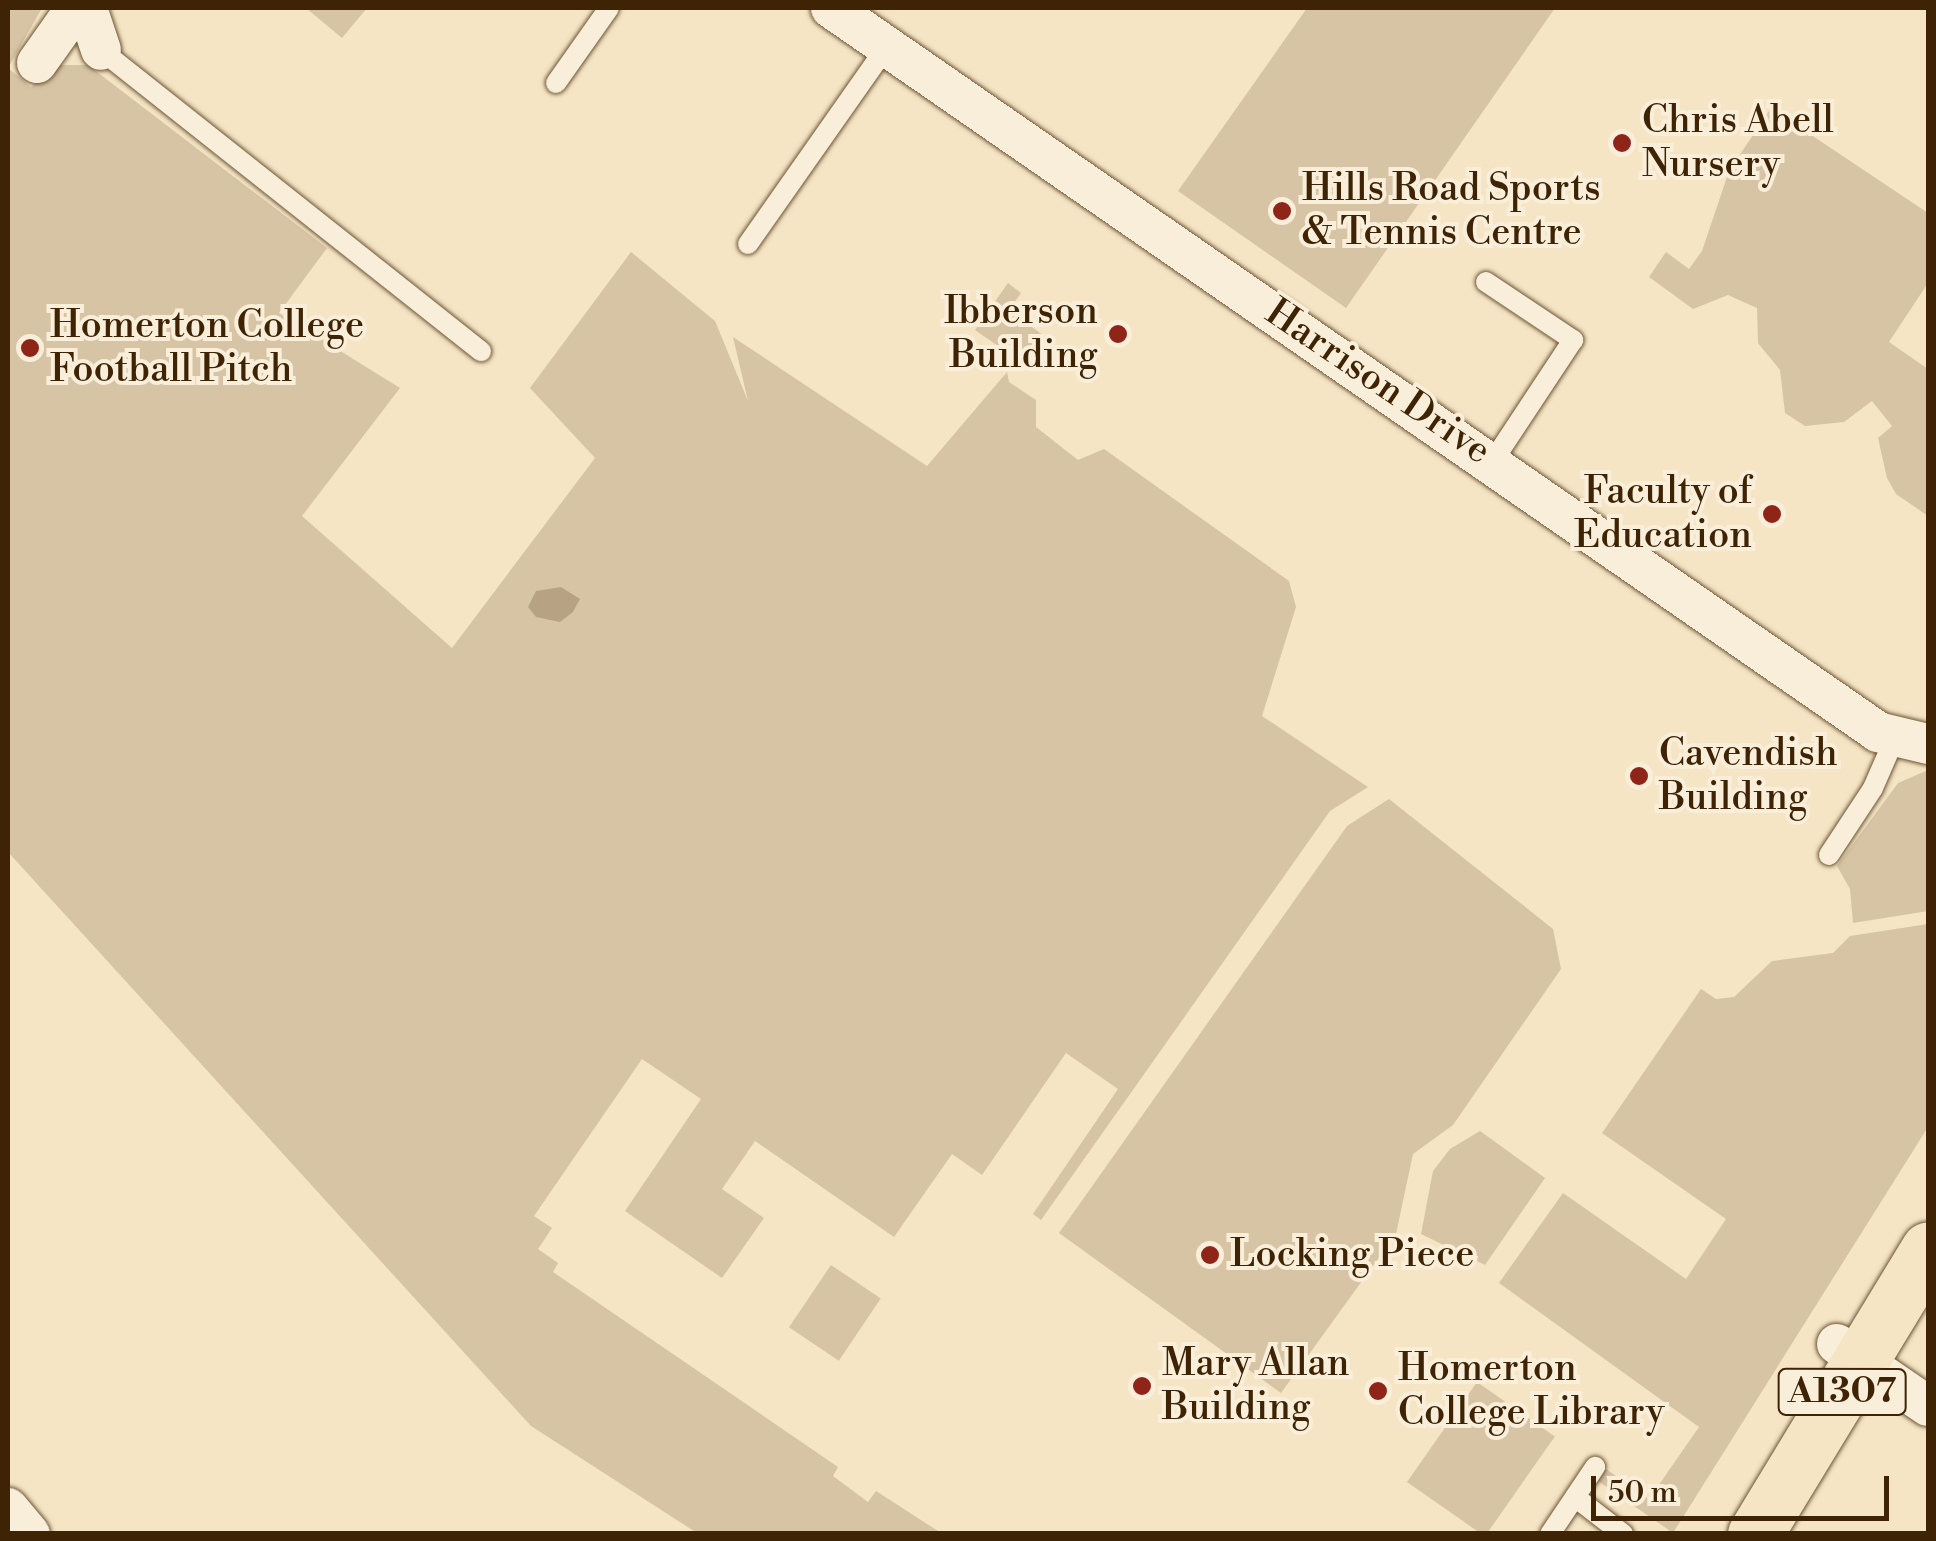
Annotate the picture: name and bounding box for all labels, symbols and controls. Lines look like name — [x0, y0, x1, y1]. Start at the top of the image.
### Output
place label: Chris Abell Nursery — [1642, 98, 1834, 188]
marker: Chris Abell Nursery — [1611, 132, 1633, 154]
place label: Hills Road Sports & Tennis Centre — [1302, 166, 1601, 255]
marker: Hills Road Sports & Tennis Centre — [1271, 200, 1293, 222]
place label: Ibberson Building — [944, 289, 1098, 378]
street label: Harrison Drive — [1257, 290, 1499, 474]
place label: Homerton College Football Pitch — [50, 303, 364, 392]
marker: Ibberson Building — [1107, 323, 1129, 345]
marker: Homerton College Football Pitch — [19, 337, 41, 359]
place label: Faculty of Education — [1574, 469, 1752, 558]
marker: Faculty of Education — [1761, 503, 1783, 525]
place label: Cavendish Building — [1659, 731, 1838, 821]
marker: Cavendish Building — [1628, 765, 1650, 787]
place label: Locking Piece — [1230, 1232, 1474, 1278]
marker: Locking Piece — [1199, 1244, 1221, 1266]
place label: Mary Allan Building — [1162, 1341, 1349, 1430]
place label: Homerton College Library — [1398, 1346, 1664, 1436]
road number: A1307 — [1777, 1362, 1907, 1422]
marker: Mary Allan Building — [1131, 1375, 1153, 1397]
marker: Homerton College Library — [1367, 1380, 1389, 1402]
scale bar — [1596, 1456, 1894, 1518]
text: 50 m — [1608, 1474, 1677, 1512]

